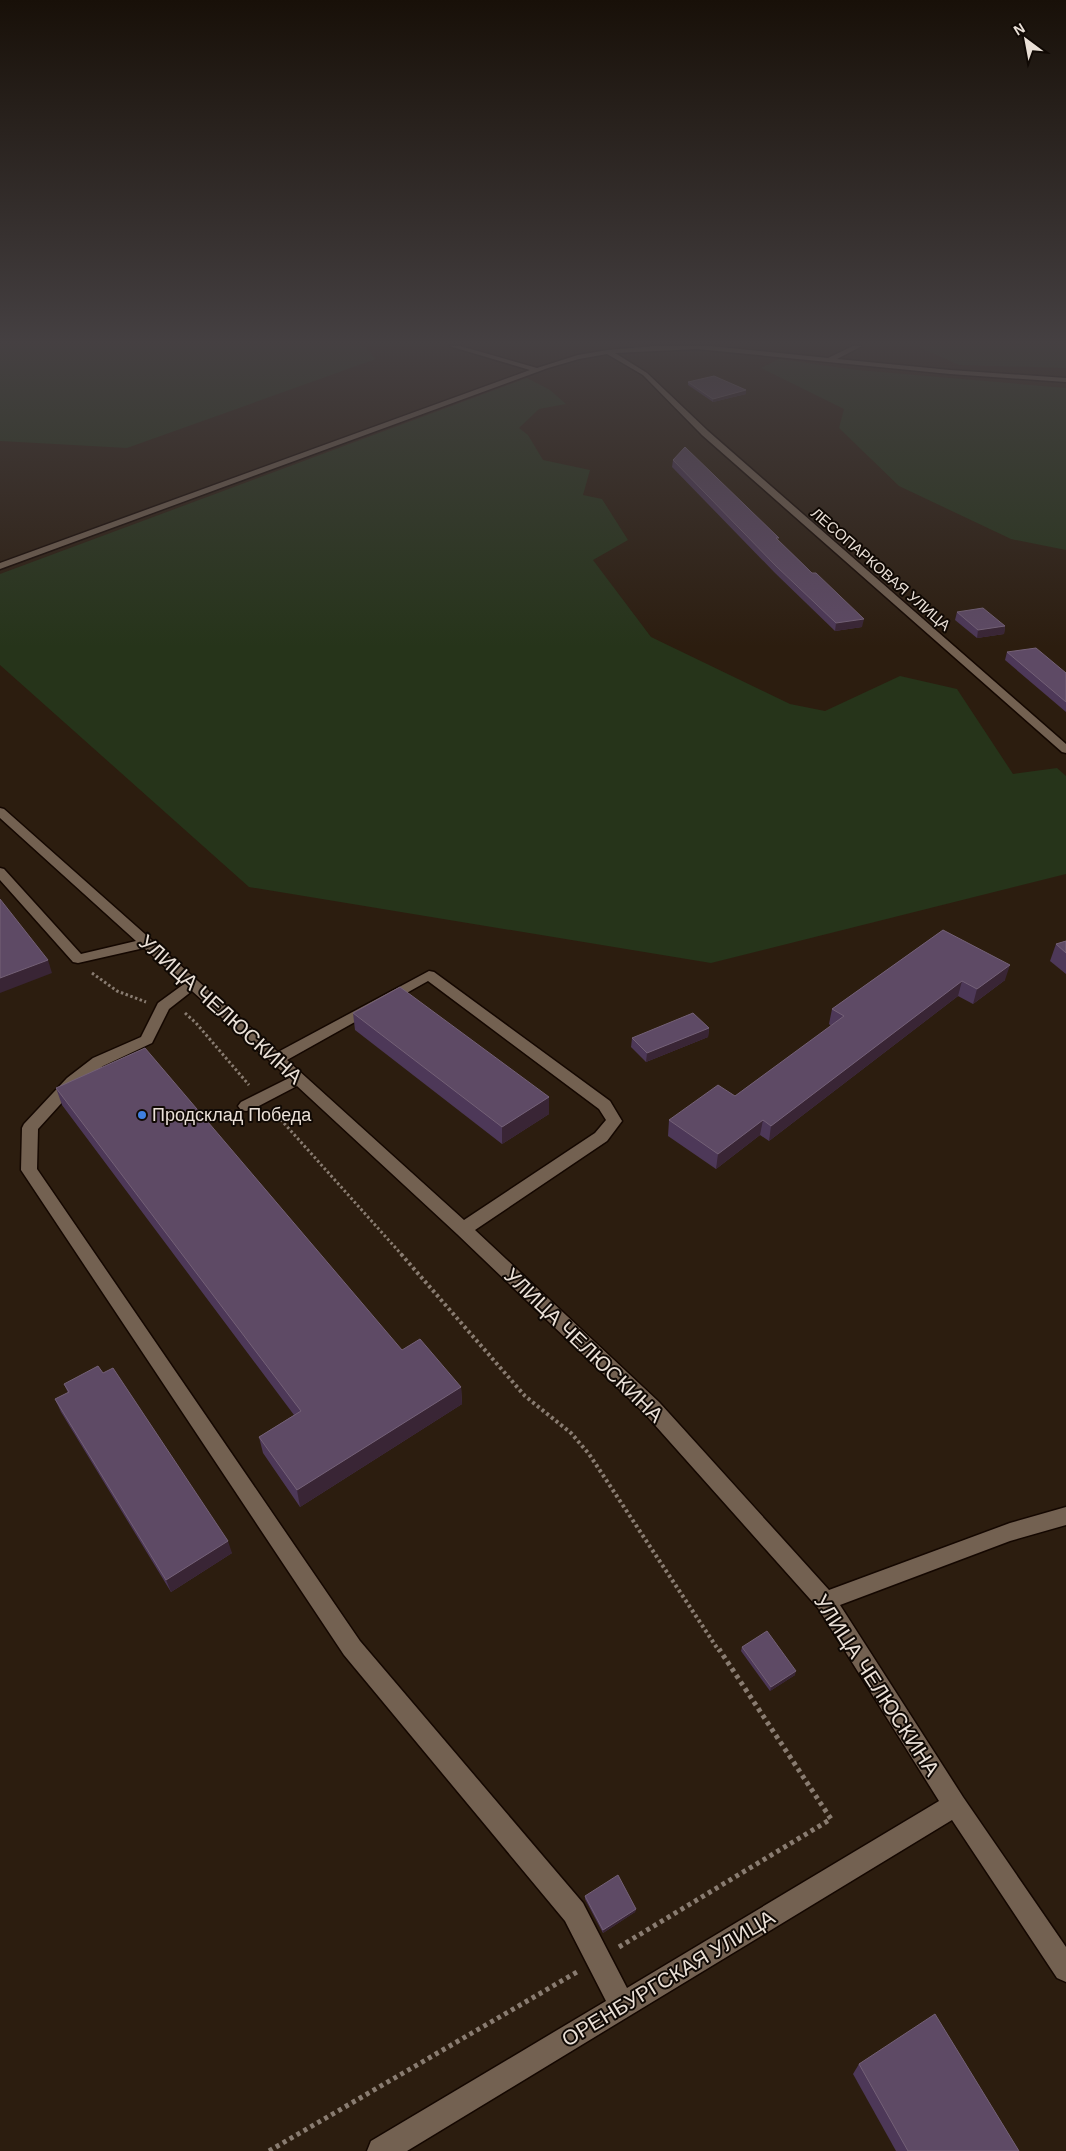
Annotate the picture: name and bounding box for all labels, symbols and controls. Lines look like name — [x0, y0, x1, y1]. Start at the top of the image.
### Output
north arrow — [1001, 15, 1051, 65]
text: N — [1011, 20, 1028, 38]
street label: ЛЕСОПАРКОВАЯ УЛИЦА — [808, 504, 954, 634]
street label: УЛИЦА ЧЕЛЮСКИНА — [135, 930, 307, 1088]
place label: Продсклад Победа — [152, 1105, 312, 1125]
marker: Продсклад Победа — [136, 1109, 148, 1121]
street label: УЛИЦА ЧЕЛЮСКИНА — [500, 1263, 668, 1427]
street label: УЛИЦА ЧЕЛЮСКИНА — [810, 1590, 944, 1780]
street label: ОРЕНБУРГСКАЯ УЛИЦА — [557, 1905, 779, 2051]

